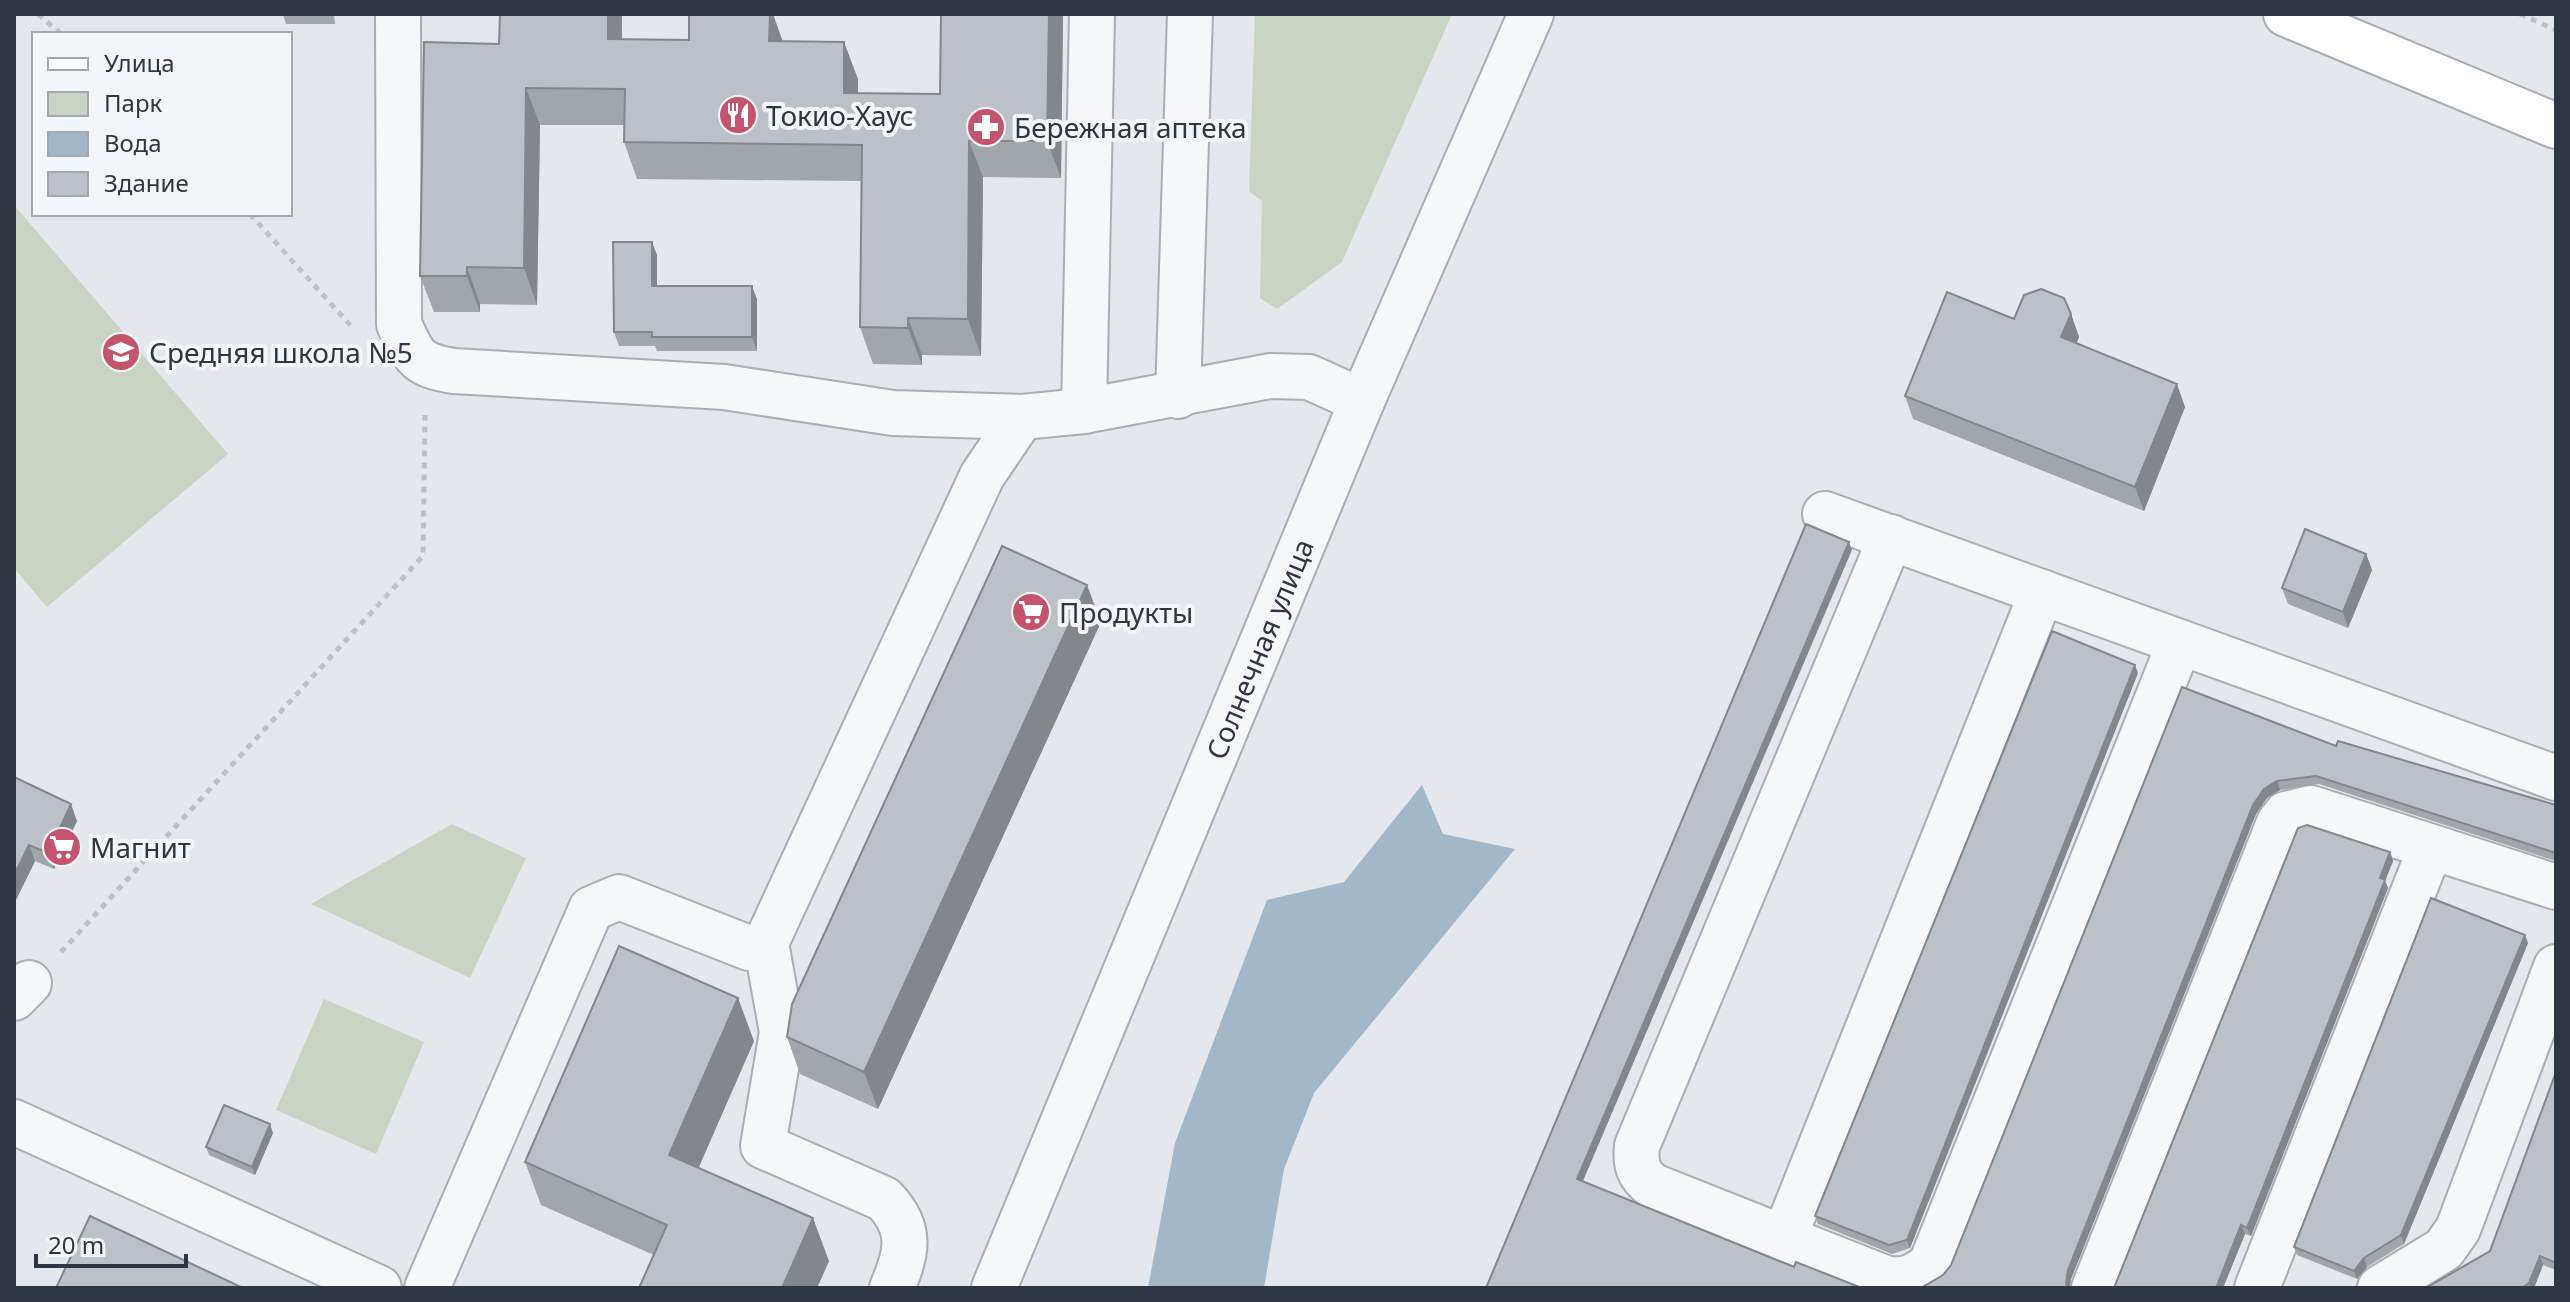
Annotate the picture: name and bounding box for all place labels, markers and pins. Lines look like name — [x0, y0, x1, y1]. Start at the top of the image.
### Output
restaurant icon: Токио-Хаус — [717, 94, 759, 136]
place label: Токио-Хаус — [766, 96, 913, 134]
pharmacy icon: Бережная аптека — [965, 106, 1007, 148]
place label: Бережная аптека — [1014, 108, 1247, 146]
school or university icon: Средняя школа №5 — [100, 331, 142, 373]
place label: Средняя школа №5 — [149, 333, 413, 371]
supermarket icon: Продукты — [1010, 591, 1052, 633]
place label: Продукты — [1059, 593, 1193, 631]
supermarket icon: Магнит — [41, 826, 83, 868]
place label: Магнит — [90, 828, 191, 866]

